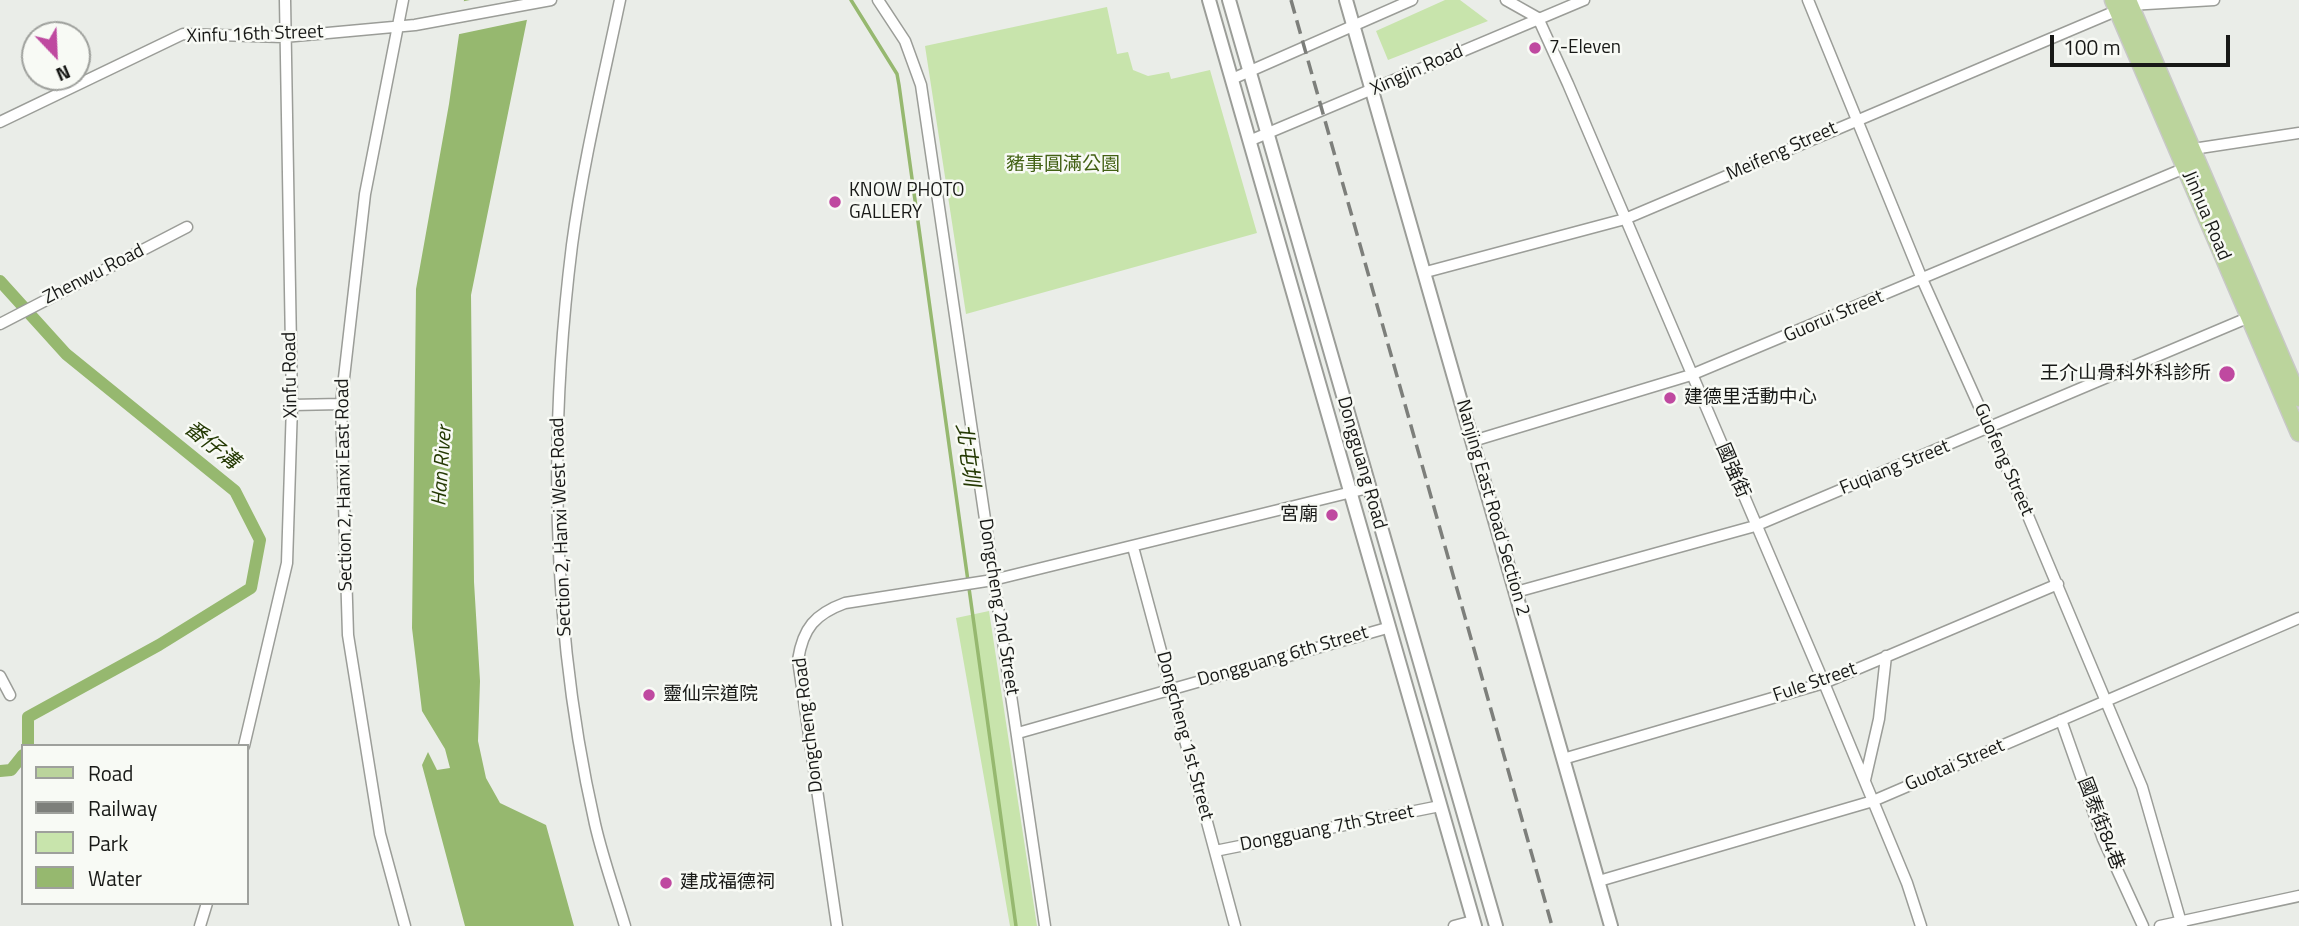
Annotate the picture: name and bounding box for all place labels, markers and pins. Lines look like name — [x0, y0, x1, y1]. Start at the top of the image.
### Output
place label: 7-Eleven — [1549, 37, 1621, 59]
marker: 7-Eleven — [1527, 40, 1543, 56]
place label: KNOW PHOTO GALLERY — [849, 180, 965, 224]
marker: KNOW PHOTO GALLERY — [827, 194, 843, 210]
place label: 王介山骨科外科診所 — [2040, 363, 2211, 385]
marker: 王介山骨科外科診所 — [2217, 364, 2237, 384]
place label: 建德里活動中心 — [1684, 387, 1817, 409]
marker: 建德里活動中心 — [1662, 390, 1678, 406]
place label: 宮廟 — [1280, 504, 1318, 526]
marker: 宮廟 — [1324, 507, 1340, 523]
place label: 靈仙宗道院 — [663, 684, 758, 706]
marker: 靈仙宗道院 — [641, 687, 657, 703]
place label: 建成福德祠 — [680, 872, 775, 894]
marker: 建成福德祠 — [658, 875, 674, 891]

